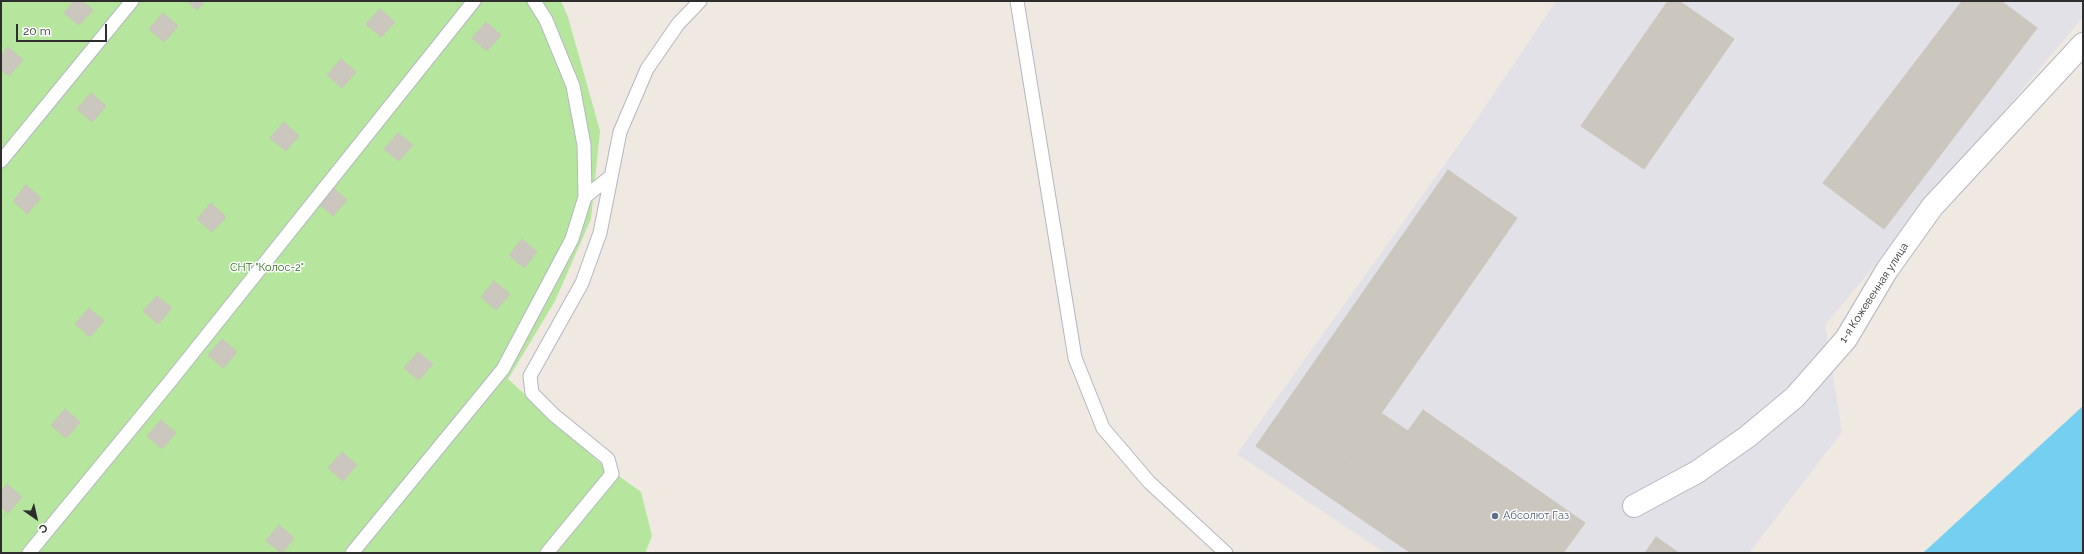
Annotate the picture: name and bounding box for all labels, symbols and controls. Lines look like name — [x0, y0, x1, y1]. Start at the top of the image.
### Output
scale bar — [18, 16, 109, 42]
text: 20 m — [23, 24, 51, 38]
street label: 1-я Кожевенная улица — [1837, 240, 1911, 346]
park label: СНТ "Колос-2" — [230, 261, 304, 275]
north arrow — [16, 498, 56, 538]
place label: Абсолют Газ — [1503, 509, 1569, 523]
marker: Абсолют Газ — [1490, 511, 1500, 521]
text: С — [36, 521, 50, 536]

